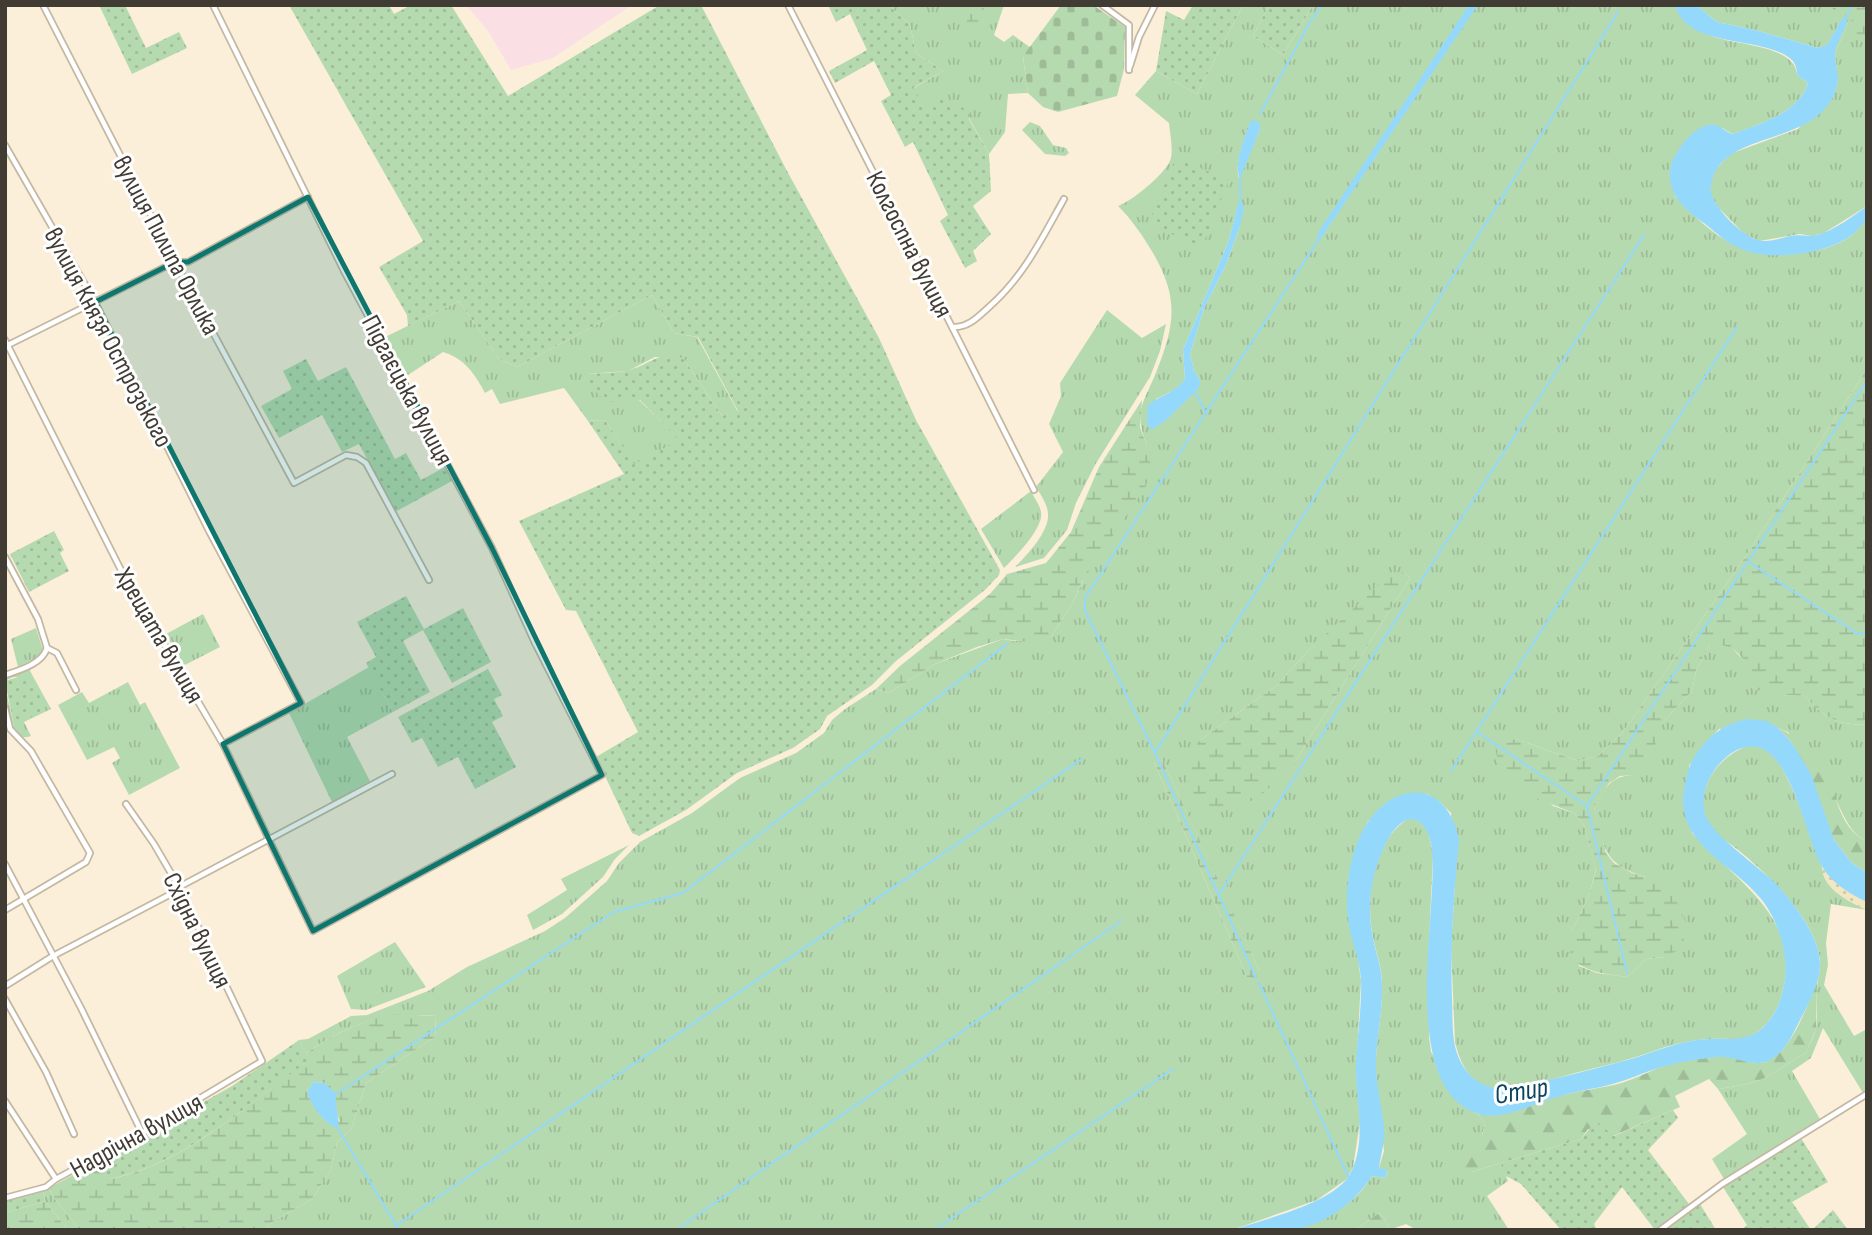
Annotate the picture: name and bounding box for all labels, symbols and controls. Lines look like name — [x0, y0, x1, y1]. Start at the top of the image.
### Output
street label: вулиця Пилипа Орлика — [105, 151, 226, 340]
street label: Колгоспна вулиця — [859, 166, 959, 323]
street label: вулиця Князя Острозького — [37, 223, 179, 453]
street label: Підгаєцька вулиця — [354, 310, 459, 471]
street label: Хрещата вулиця — [107, 562, 210, 709]
street label: Східна вулиця — [155, 868, 238, 994]
water label: Стир — [1492, 1071, 1550, 1112]
street label: Надрічна вулиця — [65, 1087, 208, 1185]

